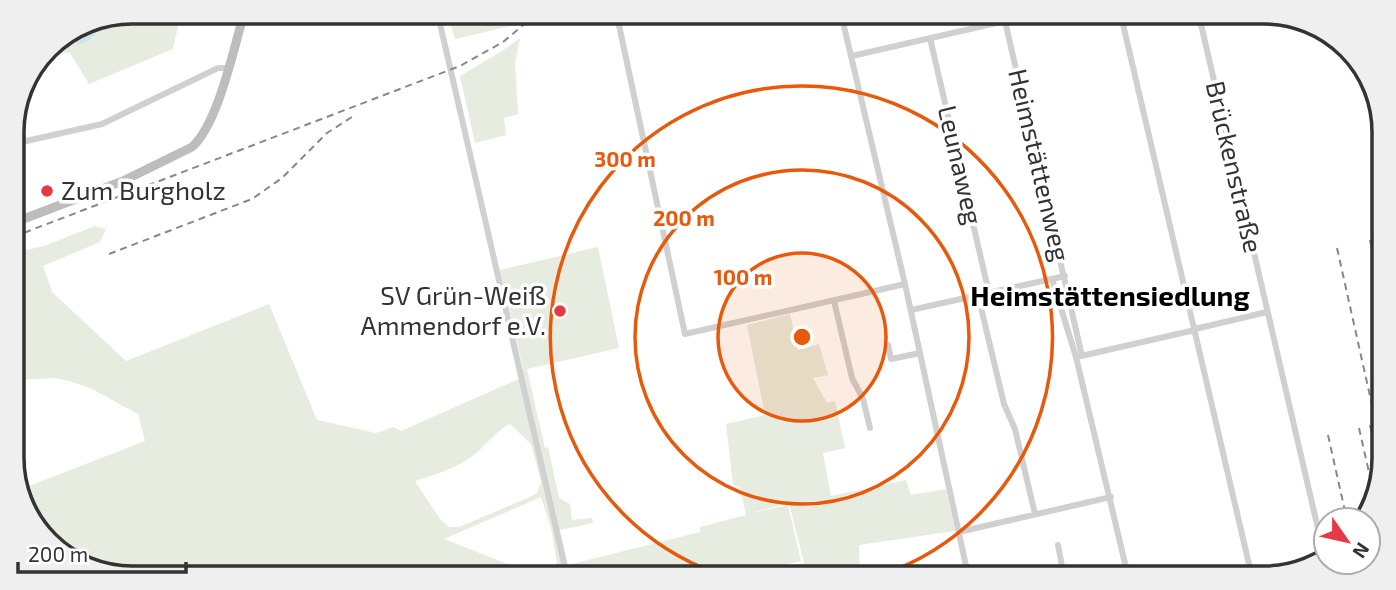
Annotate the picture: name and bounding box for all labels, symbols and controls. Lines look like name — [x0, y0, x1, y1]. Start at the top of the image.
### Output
street label: Heimstättenweg — [1003, 65, 1078, 264]
street label: Brückenstraße — [1201, 78, 1270, 256]
street label: Leunaweg — [933, 102, 990, 227]
text: 300 m — [594, 146, 656, 171]
place label: Zum Burgholz — [61, 174, 226, 205]
marker: Zum Burgholz — [39, 183, 55, 199]
text: 200 m — [653, 205, 715, 230]
text: 100 m — [714, 264, 772, 289]
district label: Heimstättensiedlung — [970, 278, 1250, 312]
place label: SV Grün-Weiß Ammendorf e.V. — [361, 279, 546, 340]
marker: SV Grün-Weiß Ammendorf e.V. — [552, 303, 568, 319]
centre of rings — [790, 325, 814, 349]
north arrow — [1312, 506, 1382, 576]
scale bar — [18, 530, 186, 574]
text: N — [1348, 539, 1375, 563]
text: 200 m — [28, 541, 88, 566]

